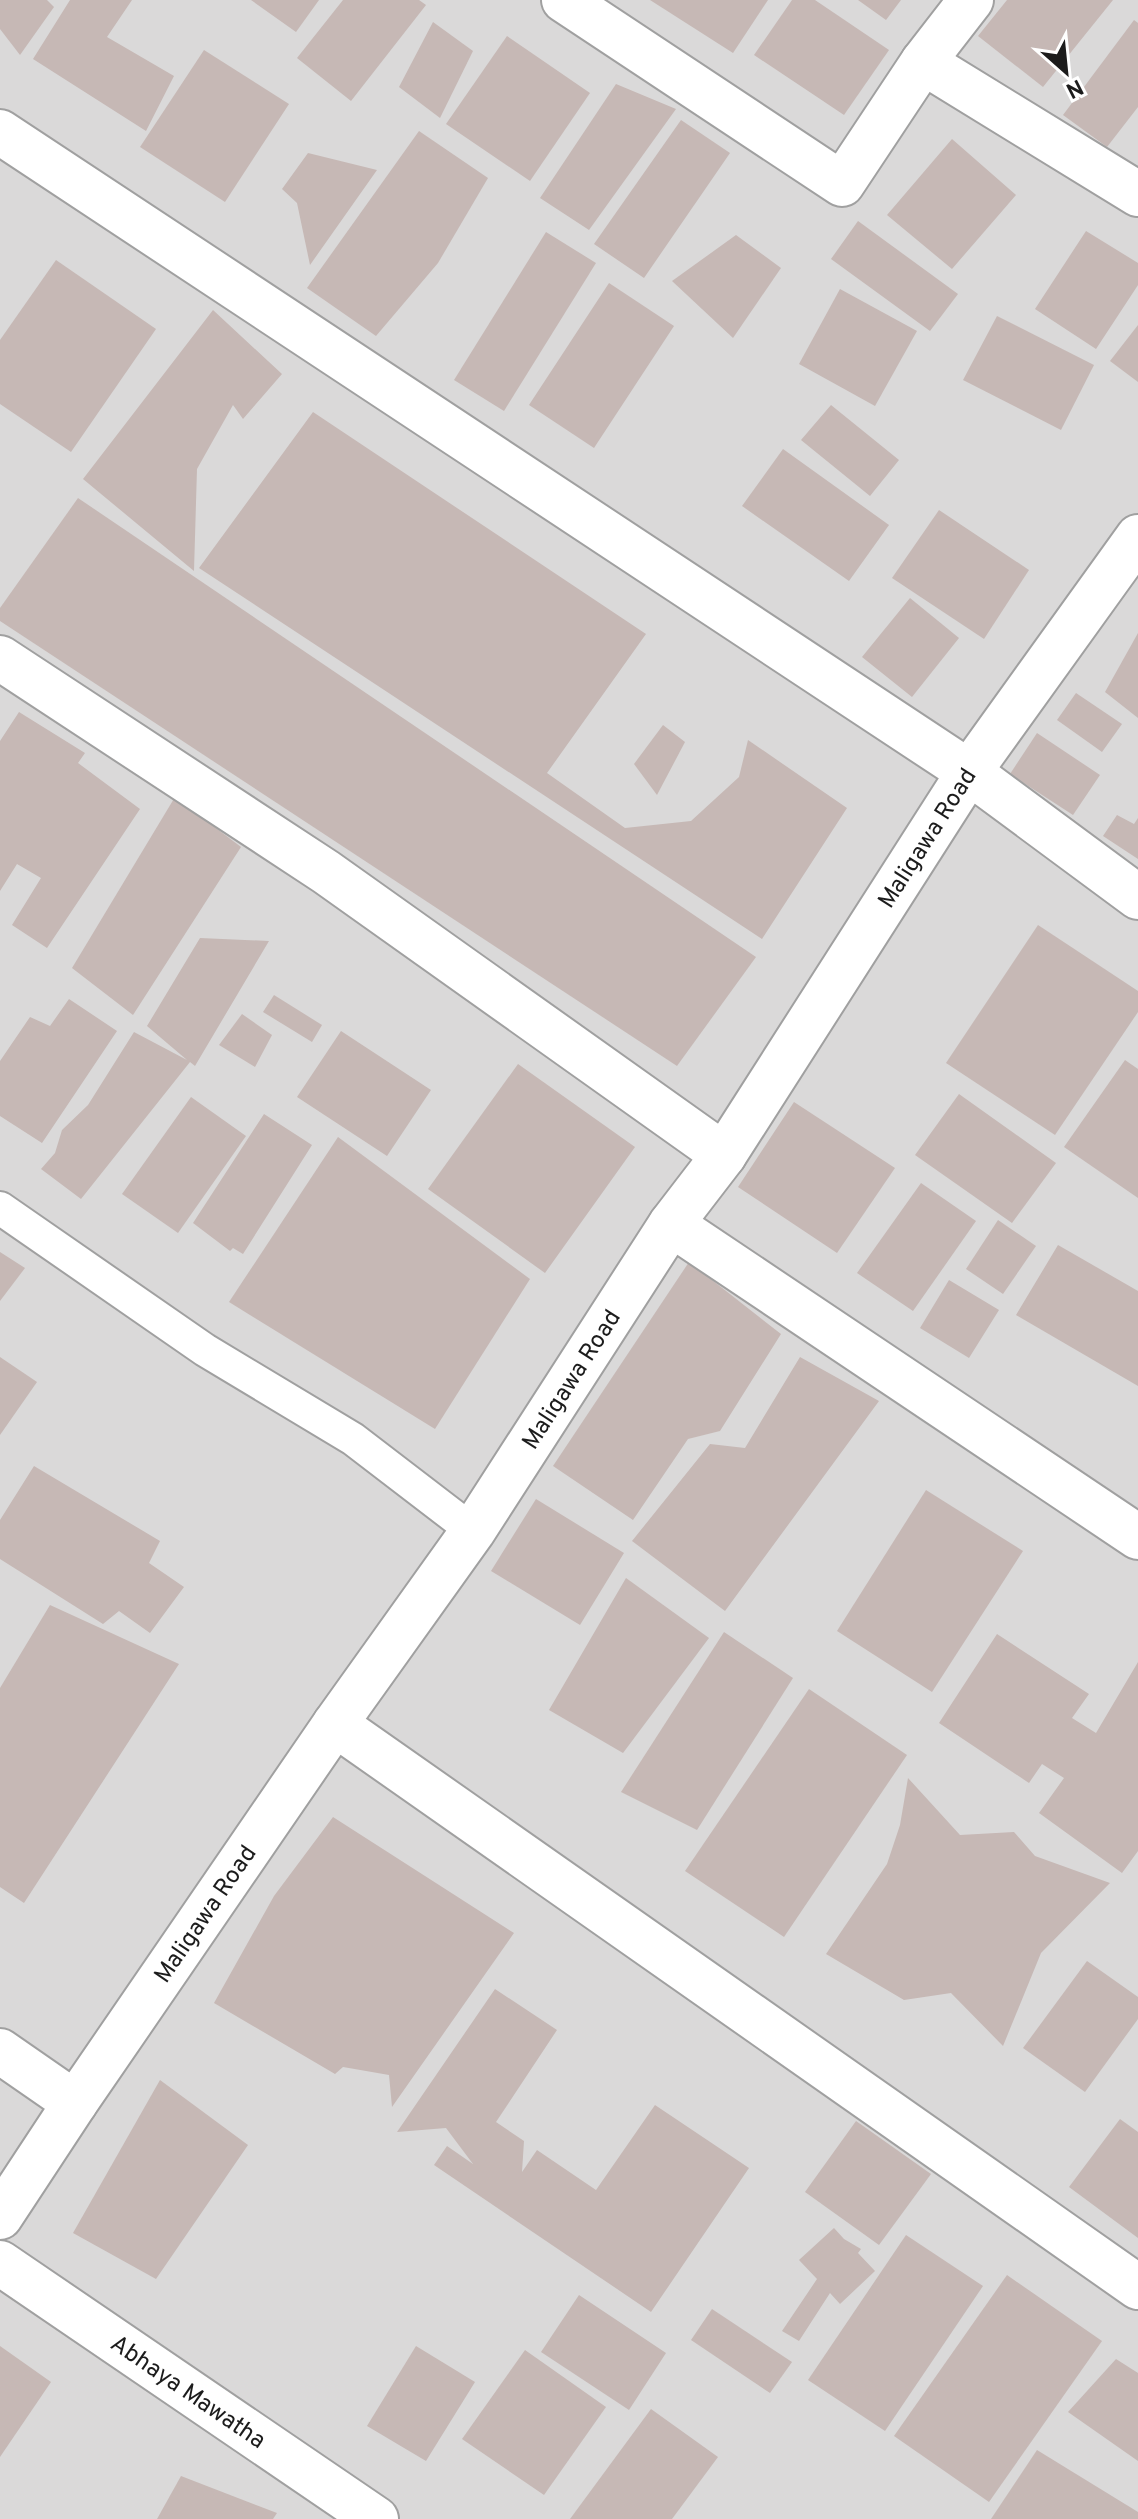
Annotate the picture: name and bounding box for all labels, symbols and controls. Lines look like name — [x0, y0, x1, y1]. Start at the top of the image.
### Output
north arrow — [1026, 32, 1106, 112]
text: N — [1061, 72, 1087, 103]
street label: Maligawa Road — [873, 763, 984, 915]
street label: Maligawa Road — [517, 1305, 629, 1456]
street label: Maligawa Road — [149, 1840, 264, 1989]
street label: Abhaya Mawatha — [104, 2329, 271, 2456]

